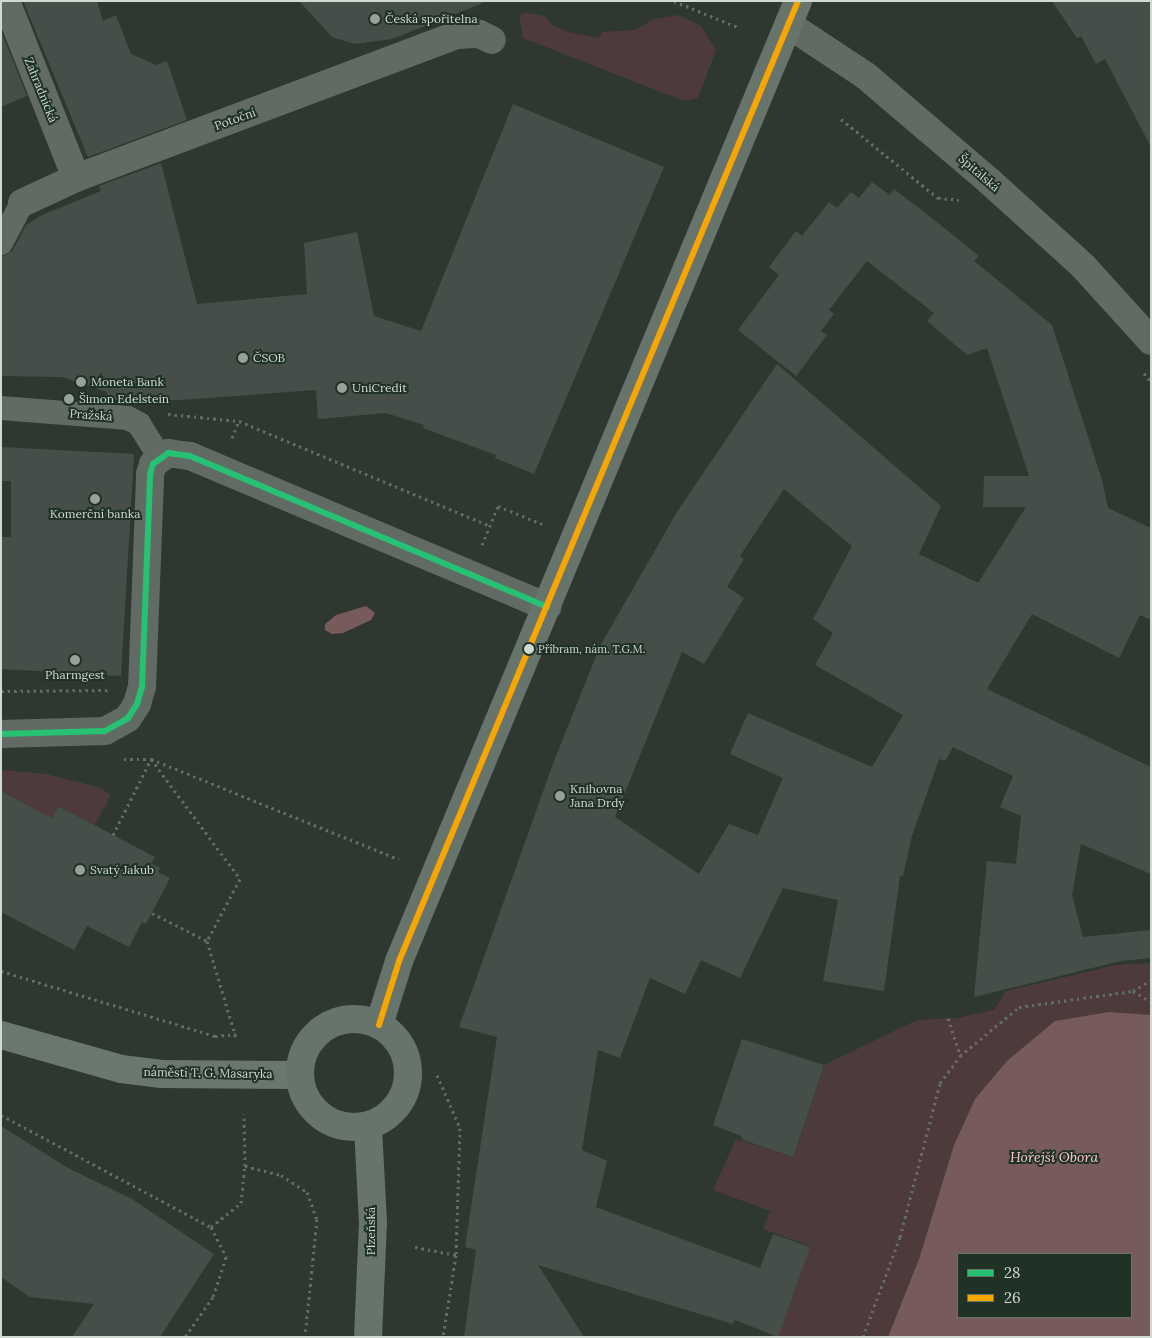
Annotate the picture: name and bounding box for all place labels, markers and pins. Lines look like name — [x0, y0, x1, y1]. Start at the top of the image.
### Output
place label: Česká spořitelna — [385, 12, 478, 26]
marker: Česká spořitelna — [369, 13, 381, 25]
place label: ČSOB — [253, 351, 285, 365]
marker: ČSOB — [237, 352, 249, 364]
place label: Moneta Bank — [91, 375, 164, 389]
marker: Moneta Bank — [75, 376, 87, 388]
place label: UniCredit — [352, 381, 407, 395]
marker: UniCredit — [336, 382, 348, 394]
place label: Šimon Edelstein — [79, 392, 169, 406]
marker: Šimon Edelstein — [63, 393, 75, 405]
marker: Komerční banka — [89, 493, 101, 505]
place label: Komerční banka — [50, 507, 140, 521]
place label: Příbram, nám. T.G.M. — [538, 642, 645, 656]
marker: Příbram, nám. T.G.M. — [524, 644, 534, 654]
marker: Pharmgest — [69, 654, 81, 666]
place label: Pharmgest — [45, 668, 105, 682]
place label: Knihovna Jana Drdy — [570, 782, 625, 810]
marker: Knihovna Jana Drdy — [554, 790, 566, 802]
place label: Svatý Jakub — [90, 863, 154, 877]
marker: Svatý Jakub — [74, 864, 86, 876]

